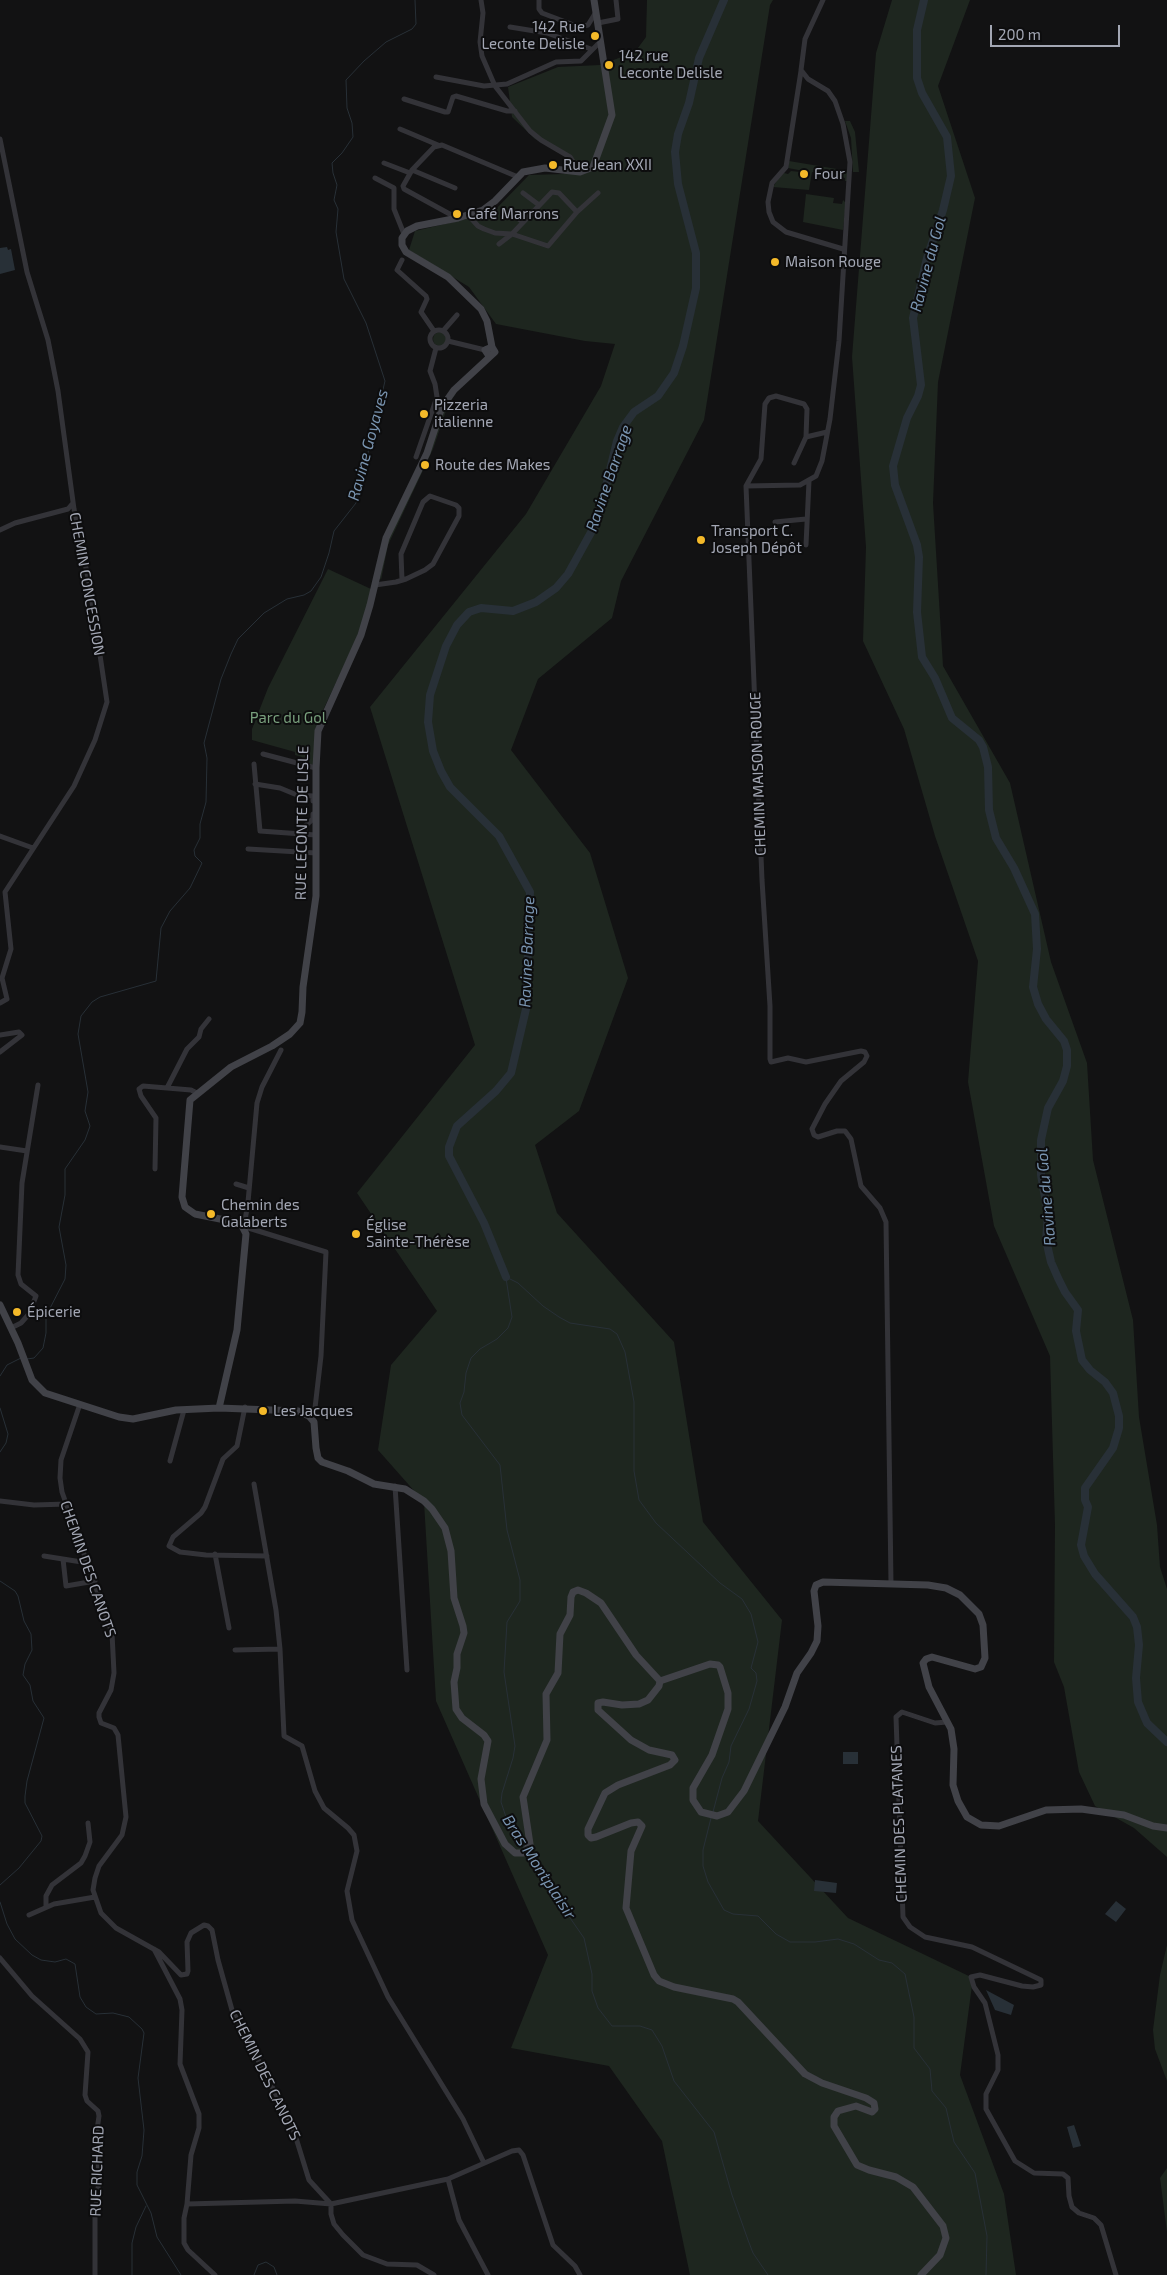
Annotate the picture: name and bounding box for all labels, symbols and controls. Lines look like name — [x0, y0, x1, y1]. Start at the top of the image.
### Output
scale bar — [992, 15, 1122, 47]
place label: 142 Rue Leconte Delisle — [481, 18, 585, 53]
text: 200 m — [998, 25, 1041, 43]
marker: 142 Rue Leconte Delisle — [589, 30, 601, 42]
place label: 142 rue Leconte Delisle — [619, 47, 723, 82]
marker: 142 rue Leconte Delisle — [603, 59, 615, 71]
place label: Rue Jean XXII — [563, 156, 652, 174]
marker: Rue Jean XXII — [547, 159, 559, 171]
place label: Four — [814, 165, 845, 183]
marker: Four — [798, 168, 810, 180]
place label: Café Marrons — [467, 205, 559, 223]
marker: Café Marrons — [451, 208, 463, 220]
water label: Ravine du Gol — [906, 214, 950, 314]
place label: Maison Rouge — [785, 253, 881, 271]
marker: Maison Rouge — [769, 256, 781, 268]
water label: Ravine Goyaves — [344, 387, 392, 503]
place label: Pizzeria italienne — [434, 396, 493, 431]
marker: Pizzeria italienne — [418, 408, 430, 420]
water label: Ravine Barrage — [582, 422, 636, 534]
place label: Route des Makes — [435, 456, 550, 474]
marker: Route des Makes — [419, 459, 431, 471]
street label: CHEMIN CONCESSION — [66, 511, 108, 657]
place label: Transport C. Joseph Dépôt — [711, 522, 802, 557]
marker: Transport C. Joseph Dépôt — [695, 534, 707, 546]
street label: CHEMIN MAISON ROUGE — [746, 692, 770, 856]
park label: Parc du Gol — [250, 709, 326, 727]
street label: RUE LECONTE DE LISLE — [292, 746, 312, 900]
water label: Ravine Barrage — [515, 896, 539, 1008]
water label: Ravine du Gol — [1032, 1147, 1060, 1247]
place label: Chemin des Galaberts — [221, 1196, 300, 1231]
marker: Chemin des Galaberts — [205, 1208, 217, 1220]
place label: Église Sainte-Thérèse — [366, 1216, 470, 1251]
marker: Église Sainte-Thérèse — [350, 1228, 362, 1240]
place label: Épicerie — [27, 1303, 81, 1321]
marker: Épicerie — [11, 1306, 23, 1318]
place label: Les Jacques — [273, 1402, 353, 1420]
marker: Les Jacques — [257, 1405, 269, 1417]
street label: CHEMIN DES CANOTS — [56, 1498, 120, 1640]
street label: CHEMIN DES PLATANES — [887, 1745, 911, 1903]
water label: Bras Montplaisir — [498, 1811, 580, 1923]
street label: CHEMIN DES CANOTS — [225, 2007, 305, 2143]
street label: RUE RICHARD — [86, 2125, 108, 2217]

